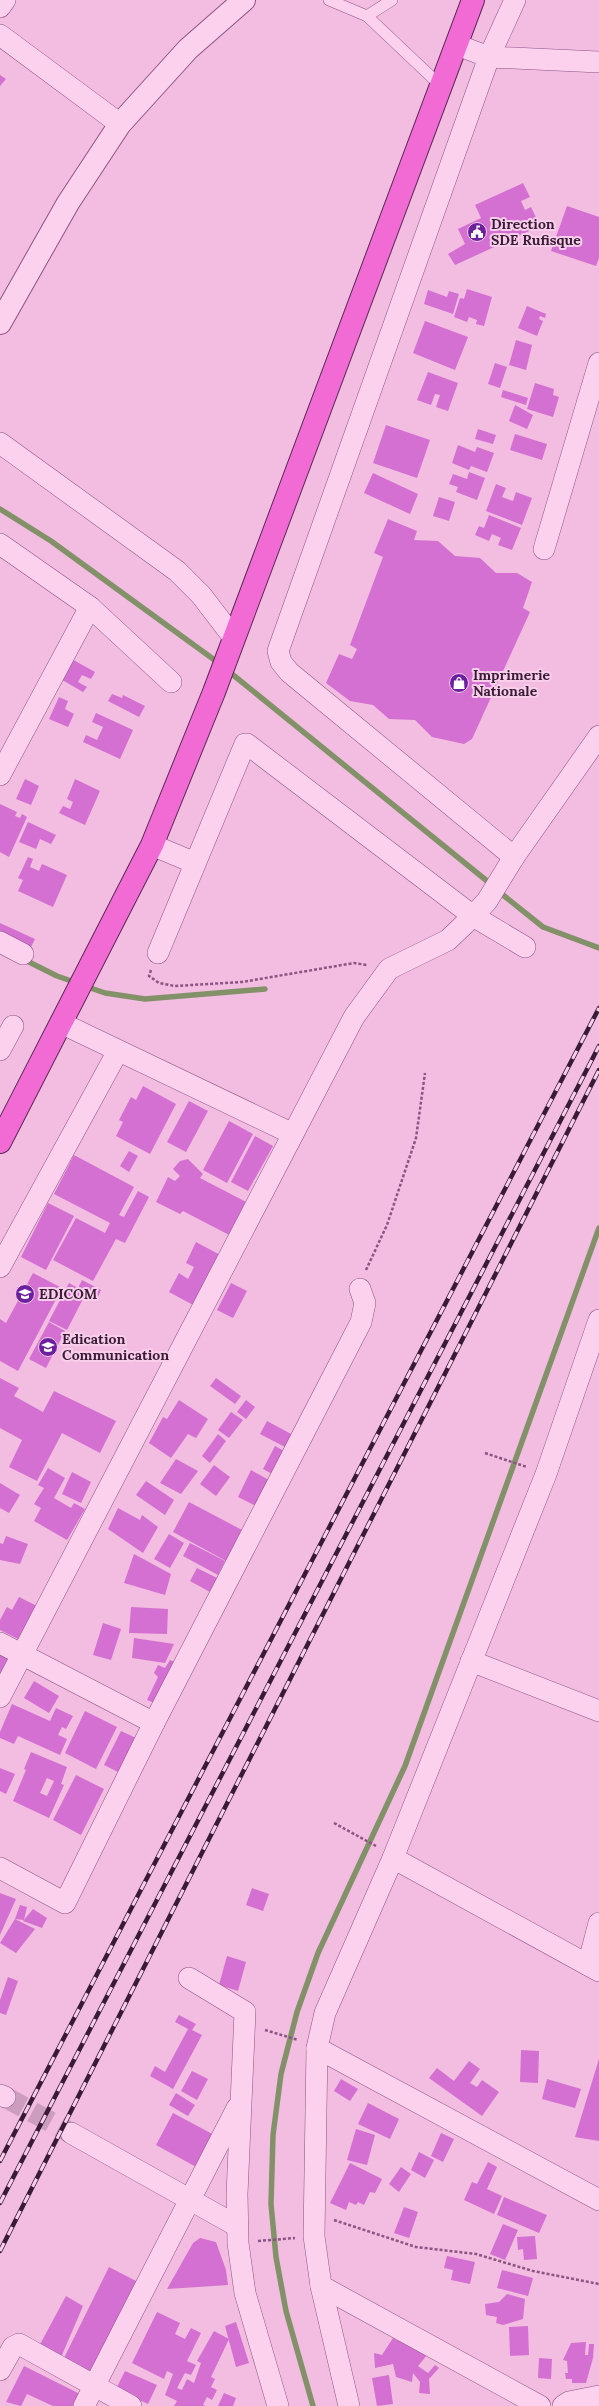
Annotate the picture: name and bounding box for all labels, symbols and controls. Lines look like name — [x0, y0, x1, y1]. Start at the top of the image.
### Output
place label: Direction SDE Rufisque — [491, 215, 581, 249]
public building icon: Direction SDE Rufisque — [466, 221, 488, 243]
place label: Imprimerie Nationale — [473, 666, 551, 700]
shop icon: Imprimerie Nationale — [448, 672, 470, 694]
school or university icon: EDICOM — [14, 1283, 36, 1305]
place label: EDICOM — [39, 1285, 98, 1303]
place label: Edication Communication — [62, 1330, 169, 1364]
school or university icon: Edication Communication — [37, 1336, 59, 1358]

